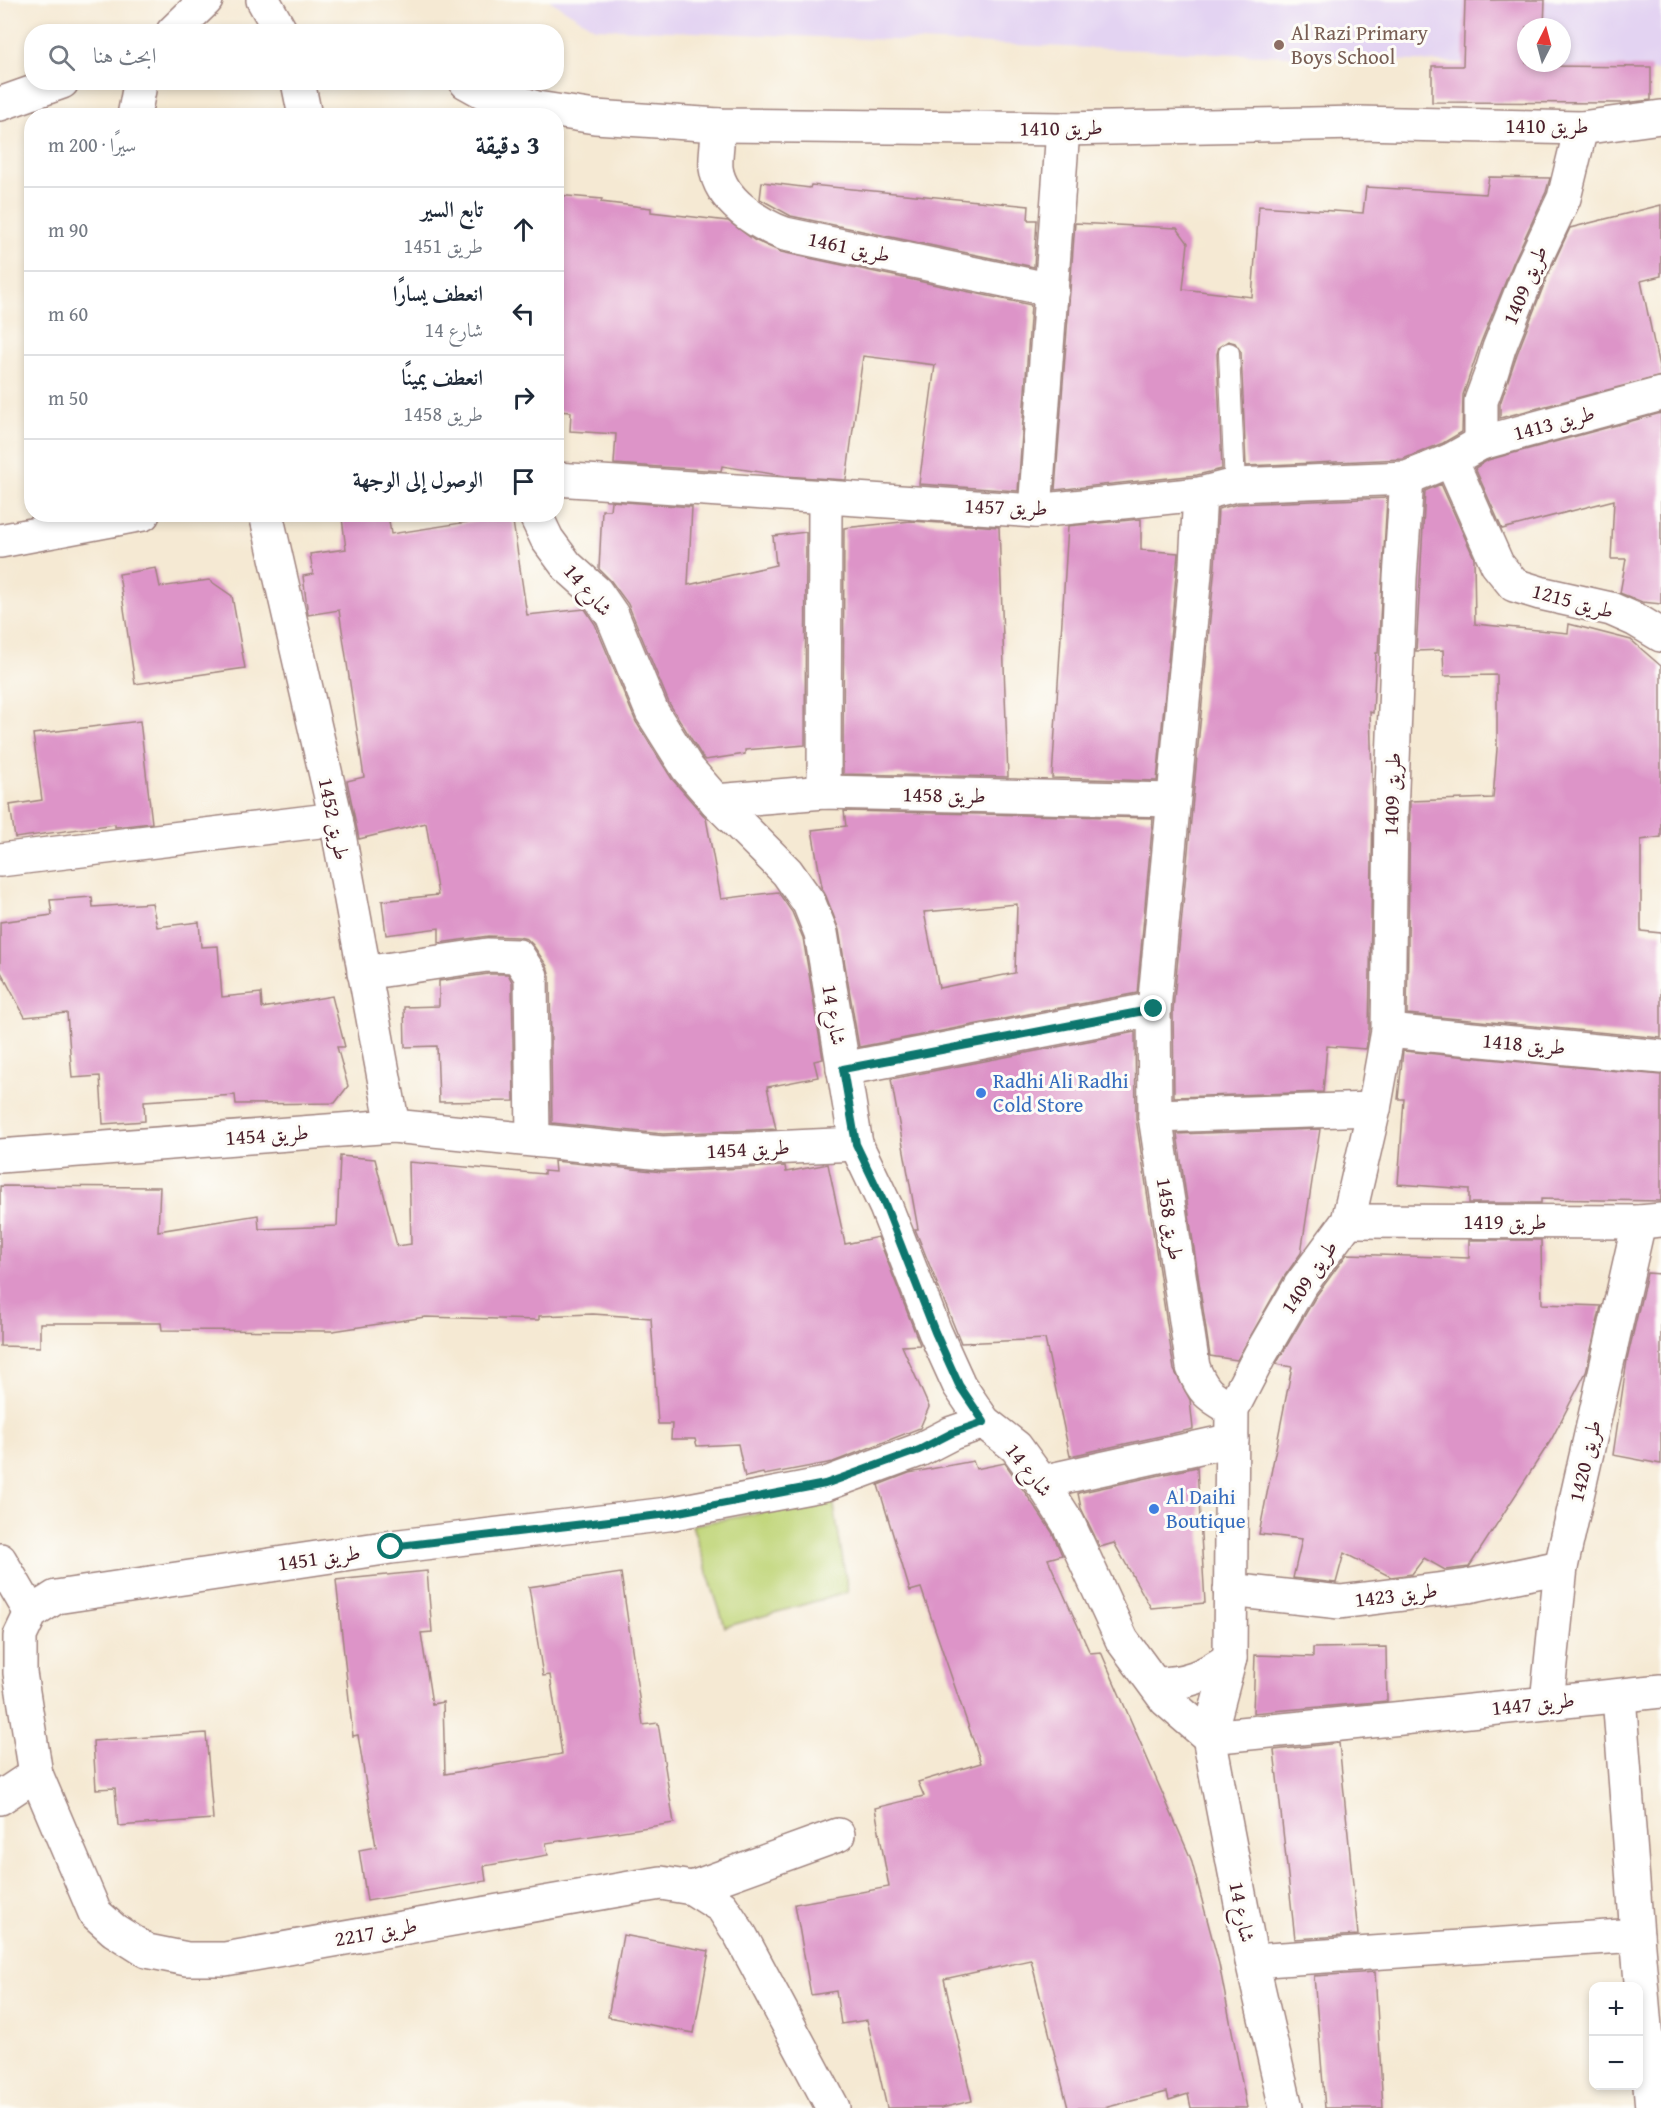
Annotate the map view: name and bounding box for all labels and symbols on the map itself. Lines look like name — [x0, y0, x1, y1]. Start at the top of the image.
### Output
place label: Al Razi Primary Boys School — [1291, 17, 1429, 72]
north arrow — [1517, 18, 1571, 72]
marker: Al Razi Primary Boys School — [1272, 38, 1286, 52]
street label: طريق 1410 — [1505, 110, 1589, 141]
street label: طريق 1410 — [1019, 111, 1103, 144]
street label: طريق 1461 — [805, 223, 893, 270]
street label: طريق 1409 — [1494, 240, 1555, 329]
street label: طريق 1413 — [1510, 397, 1598, 448]
street label: طريق 1457 — [964, 490, 1048, 523]
street label: شارع 14 — [554, 556, 620, 625]
street label: طريق 1215 — [1529, 575, 1617, 626]
street label: طريق 1409 — [1375, 752, 1408, 836]
street label: طريق 1452 — [311, 775, 358, 863]
street label: طريق 1458 — [902, 778, 986, 811]
street label: شارع 14 — [811, 982, 855, 1048]
route end — [1140, 995, 1166, 1021]
street label: طريق 1418 — [1481, 1024, 1567, 1063]
place label: Radhi Ali Radhi Cold Store — [993, 1065, 1129, 1120]
marker: Radhi Ali Radhi Cold Store — [974, 1086, 988, 1100]
street label: طريق 1454 — [224, 1116, 310, 1153]
street label: طريق 1454 — [705, 1131, 790, 1166]
street label: طريق 1458 — [1149, 1175, 1192, 1263]
street label: طريق 1419 — [1463, 1206, 1547, 1237]
street label: طريق 1409 — [1272, 1233, 1345, 1320]
street label: طريق 1420 — [1560, 1417, 1609, 1505]
street label: شارع 14 — [996, 1436, 1060, 1505]
place label: Al Daihi Boutique — [1166, 1481, 1246, 1536]
marker: Al Daihi Boutique — [1147, 1502, 1161, 1516]
route start — [377, 1533, 403, 1559]
street label: طريق 1451 — [275, 1536, 362, 1579]
street label: طريق 1423 — [1353, 1574, 1439, 1615]
street label: طريق 1447 — [1490, 1684, 1576, 1723]
street label: شارع 14 — [1218, 1879, 1264, 1946]
street label: طريق 2217 — [332, 1909, 420, 1954]

